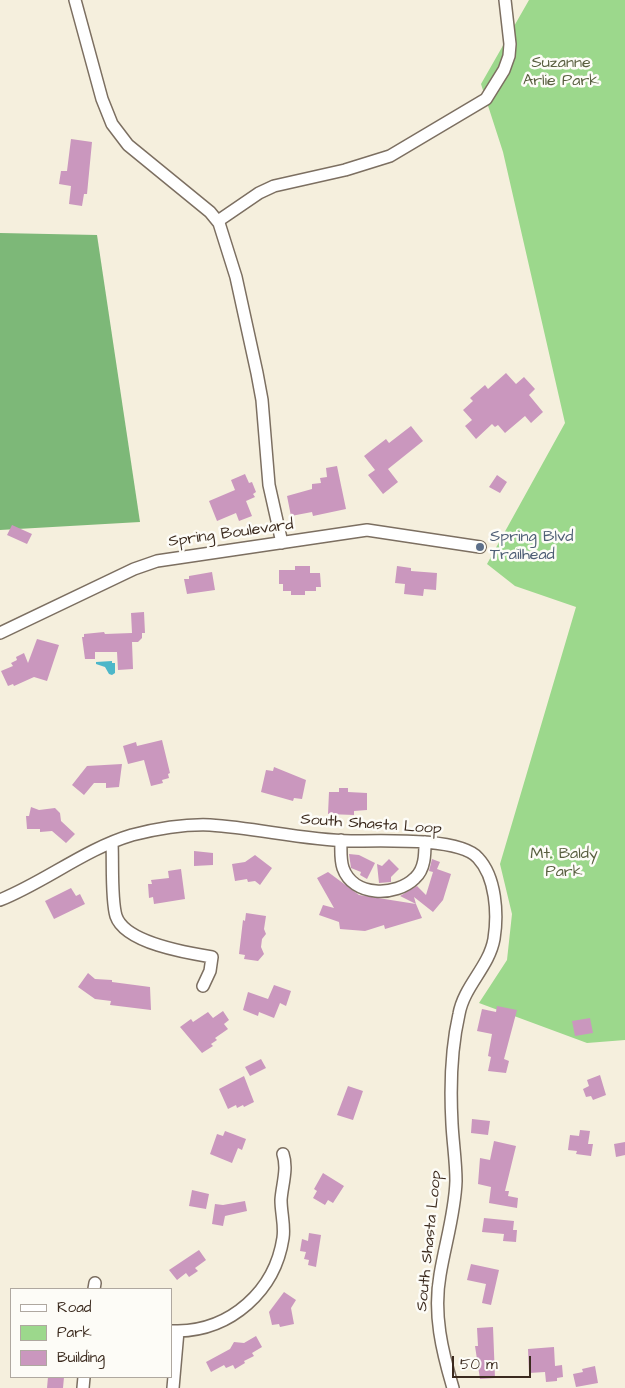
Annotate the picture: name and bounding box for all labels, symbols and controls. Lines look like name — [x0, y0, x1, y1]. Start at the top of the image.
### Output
park label: Suzanne Arlie Park — [523, 54, 599, 92]
street label: Spring Boulevard — [167, 516, 295, 552]
place label: Spring Blvd Trailhead — [490, 528, 573, 566]
marker: Spring Blvd Trailhead — [474, 541, 486, 553]
street label: South Shasta Loop — [300, 810, 442, 840]
park label: Mt. Baldy Park — [530, 845, 598, 883]
street label: South Shasta Loop — [413, 1170, 447, 1312]
legend — [10, 1288, 172, 1378]
text: Road — [57, 1297, 91, 1318]
text: Park — [57, 1322, 92, 1343]
scale bar — [455, 1346, 534, 1378]
text: Building — [57, 1347, 105, 1368]
text: 50 m — [460, 1354, 498, 1375]

